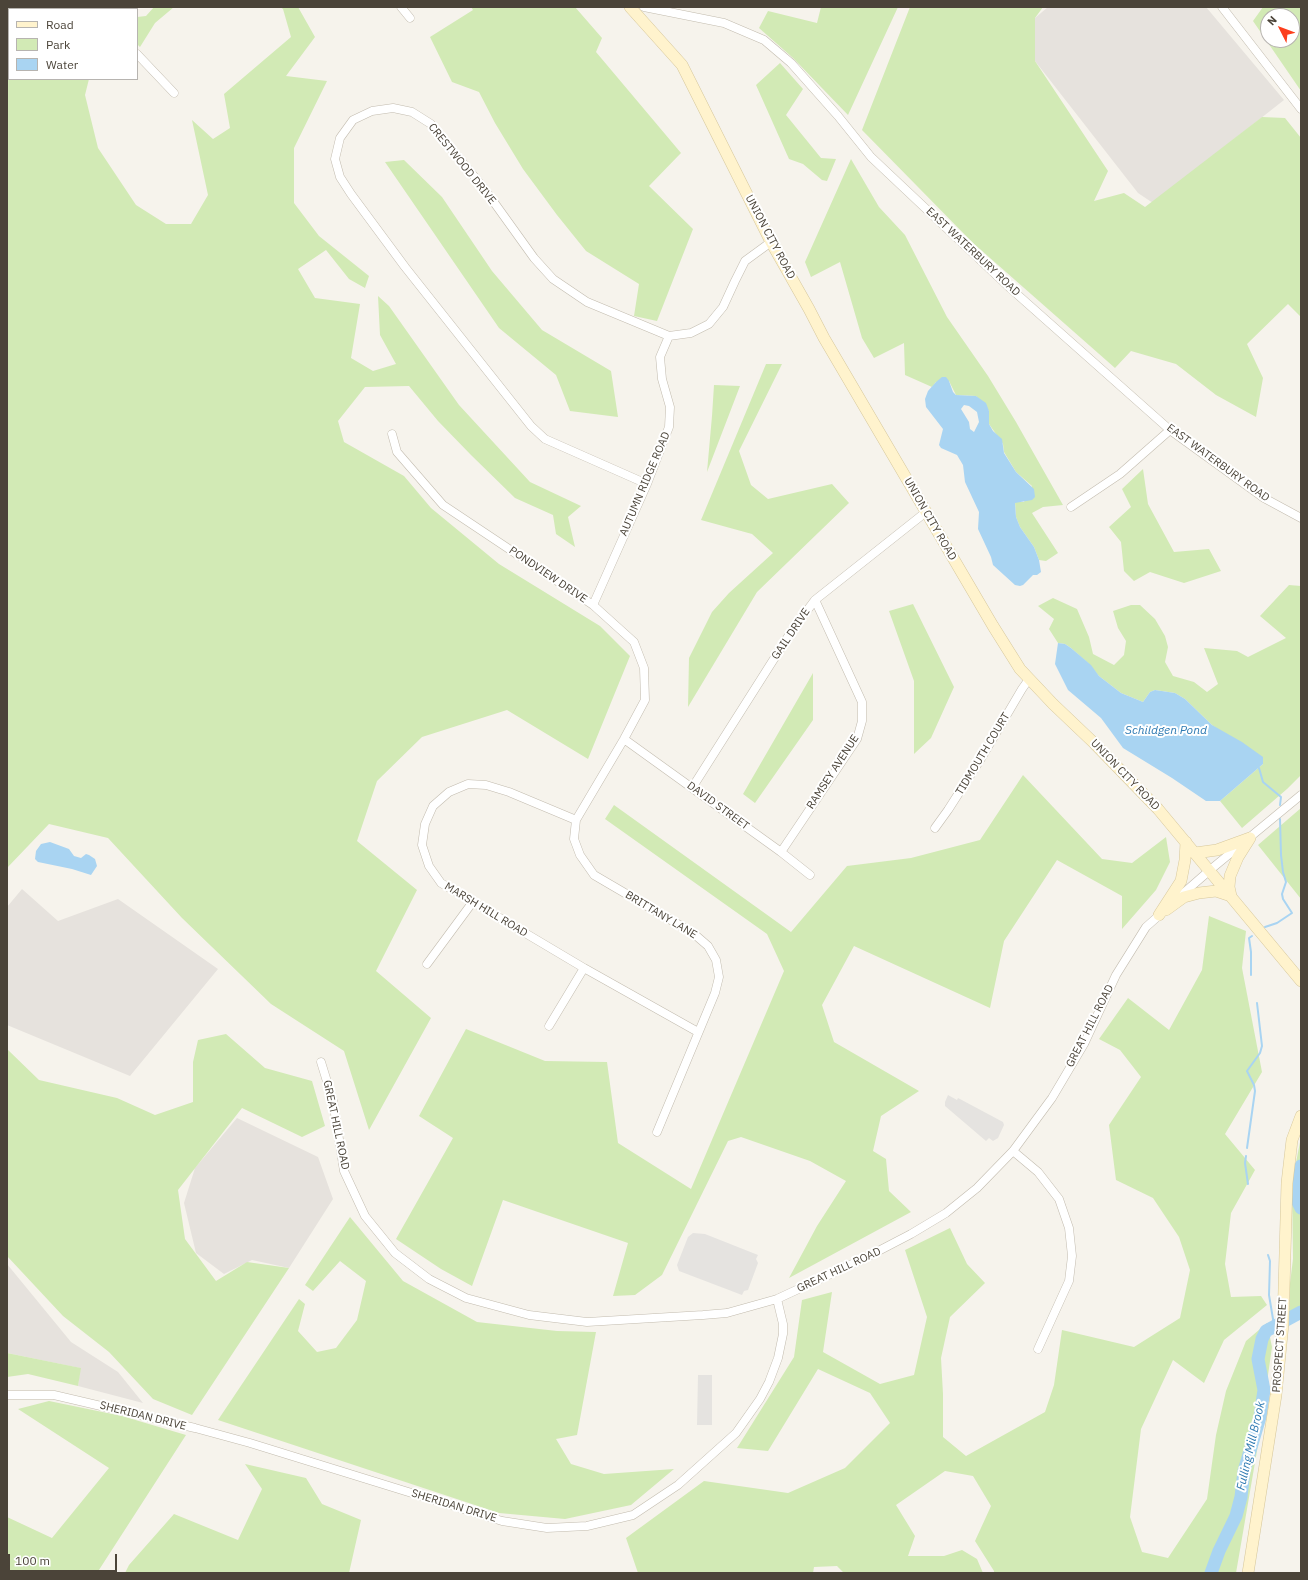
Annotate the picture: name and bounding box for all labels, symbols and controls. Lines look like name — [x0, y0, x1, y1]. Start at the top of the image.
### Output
legend — [8, 8, 138, 80]
north arrow — [1260, 8, 1300, 48]
text: N — [1264, 13, 1280, 28]
text: Road — [46, 17, 74, 32]
text: Park — [46, 37, 70, 52]
text: Water — [46, 57, 78, 72]
street label: CRESTWOOD DRIVE — [425, 121, 499, 207]
street label: UNION CITY ROAD — [742, 193, 798, 281]
street label: EAST WATERBURY ROAD — [923, 205, 1023, 299]
street label: EAST WATERBURY ROAD — [1164, 421, 1272, 505]
street label: AUTUMN RIDGE ROAD — [617, 430, 673, 538]
street label: UNION CITY ROAD — [901, 475, 959, 563]
street label: PONDVIEW DRIVE — [506, 544, 590, 606]
street label: GAIL DRIVE — [769, 606, 813, 662]
street label: TIDMOUTH COURT — [953, 710, 1013, 798]
water label: Schildgen Pond — [1125, 724, 1207, 738]
street label: RAMSEY AVENUE — [804, 732, 862, 812]
street label: UNION CITY ROAD — [1088, 737, 1162, 813]
street label: DAVID STREET — [684, 779, 752, 833]
street label: MARSH HILL ROAD — [442, 880, 530, 940]
street label: BRITTANY LANE — [623, 888, 699, 942]
street label: GREAT HILL ROAD — [1063, 982, 1117, 1070]
street label: GREAT HILL ROAD — [320, 1079, 352, 1171]
street label: GREAT HILL ROAD — [795, 1245, 883, 1295]
street label: PROSPECT STREET — [1270, 1297, 1290, 1393]
street label: SHERIDAN DRIVE — [98, 1399, 188, 1433]
water label: Fulling Mill Brook — [1234, 1400, 1268, 1492]
street label: SHERIDAN DRIVE — [410, 1487, 498, 1525]
scale bar — [10, 1546, 119, 1572]
text: 100 m — [15, 1553, 50, 1568]

